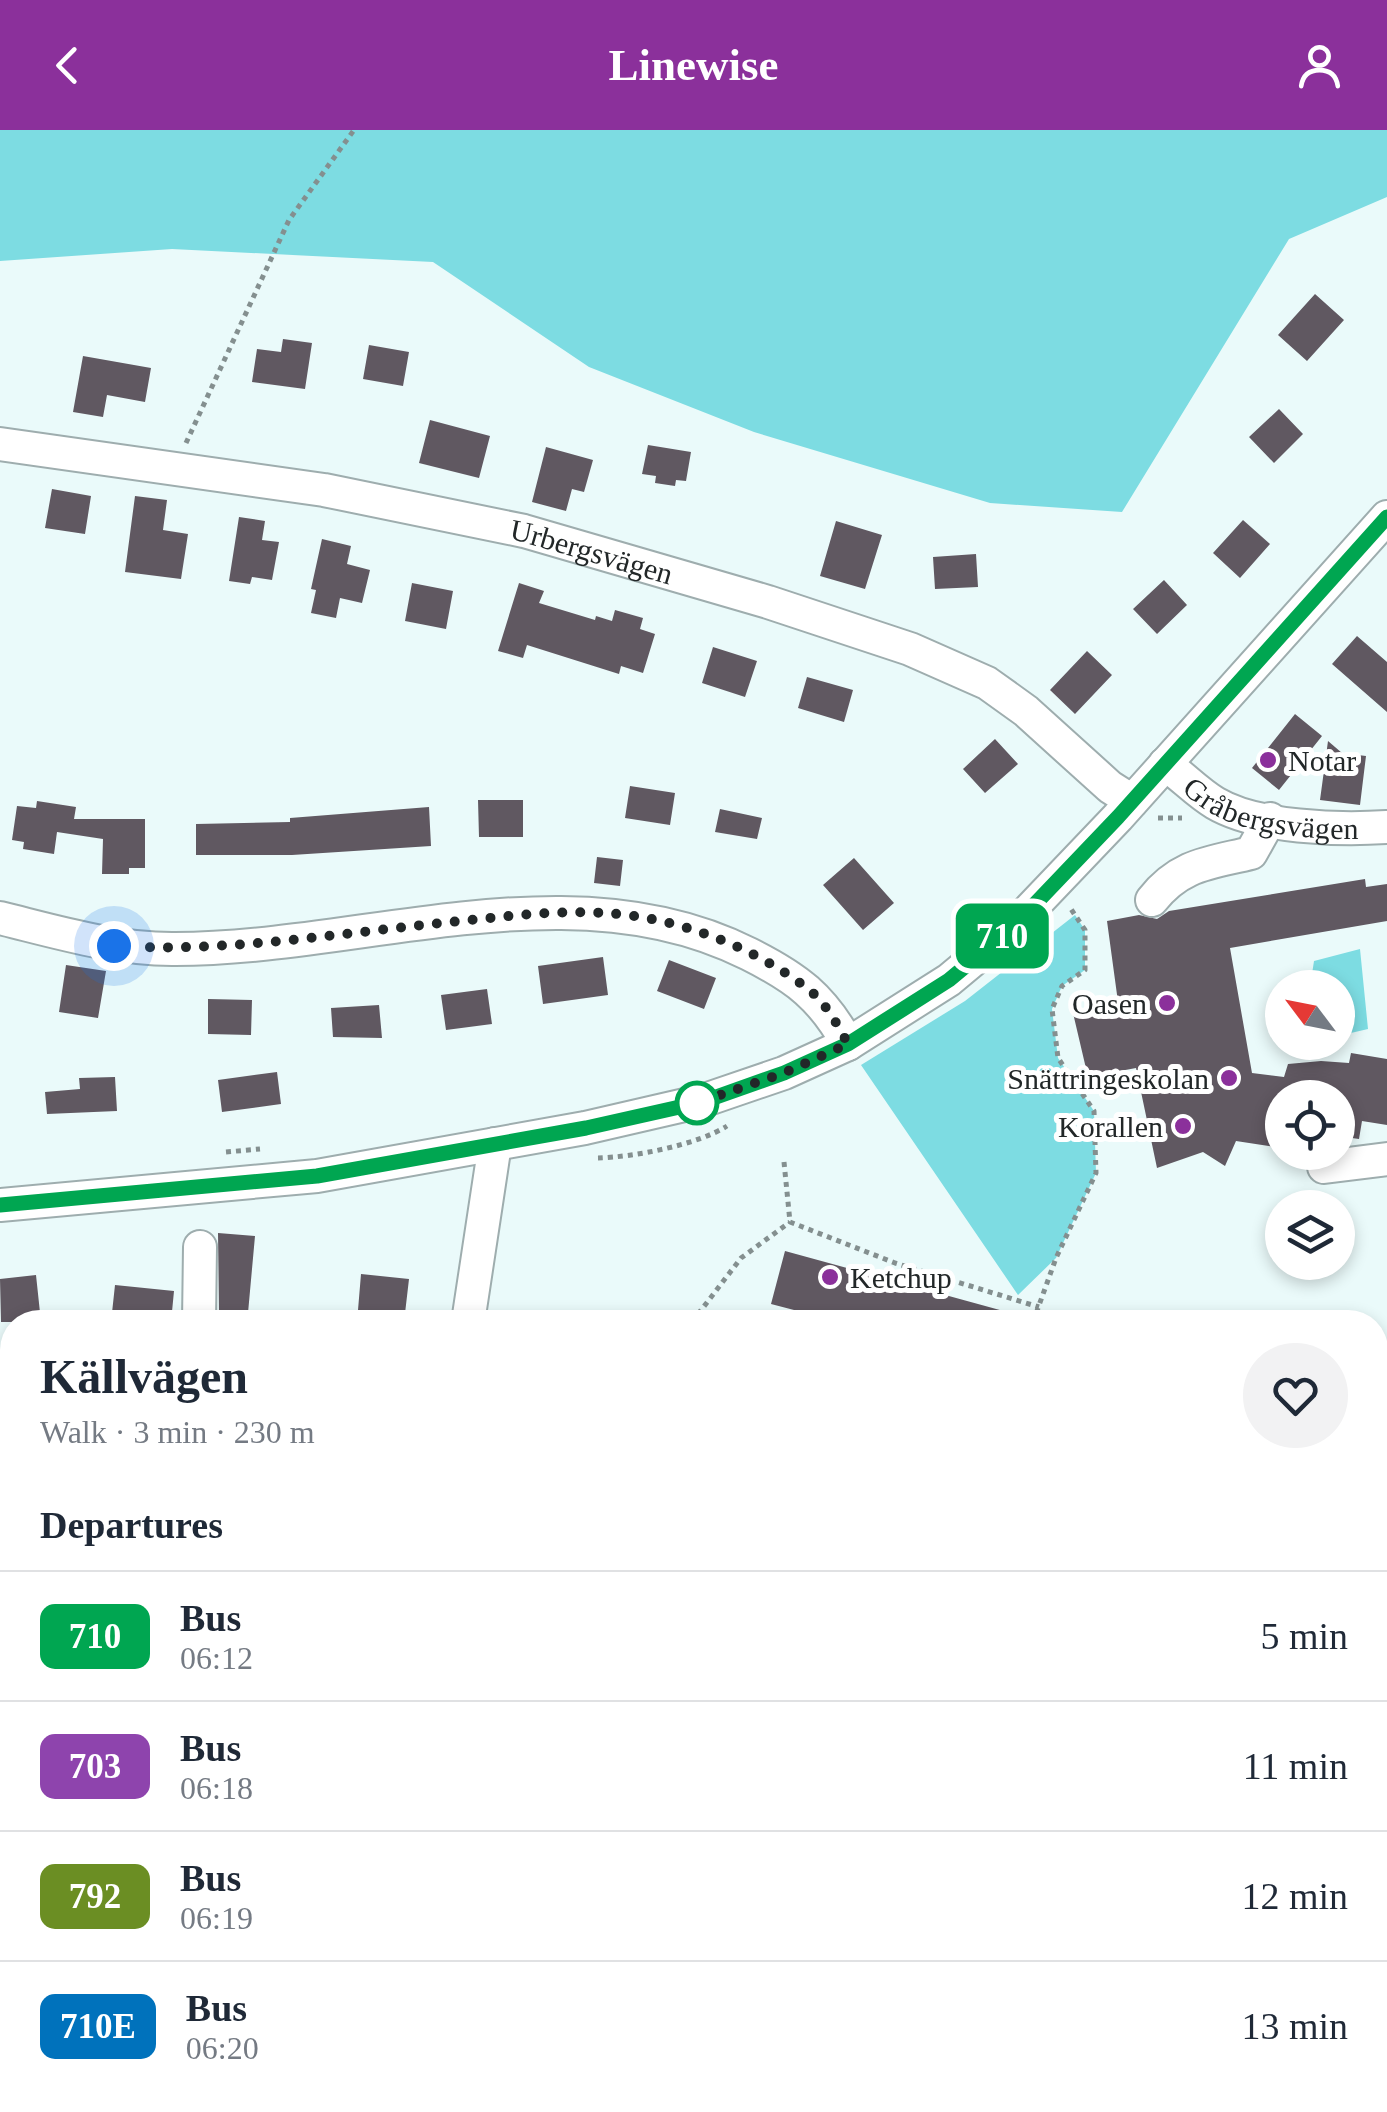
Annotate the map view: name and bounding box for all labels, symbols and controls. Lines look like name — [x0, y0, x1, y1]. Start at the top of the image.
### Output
icon: back — [40, 38, 95, 93]
icon: person — [1292, 38, 1347, 93]
text: Linewise — [608, 40, 779, 90]
street label: Urbergsvägen — [508, 512, 677, 590]
place label: Notar — [1288, 744, 1356, 777]
marker: Notar — [1257, 749, 1279, 771]
street label: Gråbergsvägen — [1177, 770, 1359, 845]
line badge: 710 — [944, 904, 1060, 968]
text: 710 — [976, 917, 1028, 956]
your location — [89, 921, 139, 971]
north arrow — [1265, 970, 1355, 1060]
map controls — [1265, 970, 1355, 1280]
place label: Oasen — [1072, 987, 1147, 1020]
marker: Oasen — [1156, 992, 1178, 1014]
place label: Snättringeskolan — [1007, 1062, 1209, 1095]
marker: Snättringeskolan — [1218, 1067, 1240, 1089]
button: locate — [1265, 1080, 1355, 1170]
unlabelled marker — [676, 1082, 718, 1124]
place label: Korallen — [1058, 1110, 1163, 1143]
marker: Korallen — [1172, 1115, 1194, 1137]
button: layers — [1265, 1190, 1355, 1280]
place label: Ketchup — [850, 1261, 952, 1294]
marker: Ketchup — [819, 1266, 841, 1288]
button: heart — [1243, 1343, 1348, 1448]
text: Källvägen — [40, 1350, 248, 1403]
text: Walk · 3 min · 230 m — [40, 1414, 315, 1450]
text: Departures — [40, 1504, 223, 1546]
text: Bus — [180, 1597, 241, 1639]
text: 5 min — [1260, 1615, 1348, 1657]
text: 710 — [69, 1617, 121, 1656]
text: 06:12 — [180, 1640, 253, 1676]
text: Bus — [180, 1727, 241, 1769]
text: 11 min — [1243, 1745, 1348, 1787]
text: 703 — [69, 1747, 121, 1786]
text: 06:18 — [180, 1770, 253, 1806]
text: Bus — [180, 1857, 241, 1899]
text: 12 min — [1241, 1875, 1348, 1917]
text: 792 — [69, 1877, 121, 1916]
text: 06:19 — [180, 1900, 253, 1936]
text: Bus — [186, 1987, 247, 2029]
text: 13 min — [1241, 2005, 1348, 2047]
text: 710E — [60, 2007, 136, 2046]
text: 06:20 — [186, 2030, 259, 2066]

